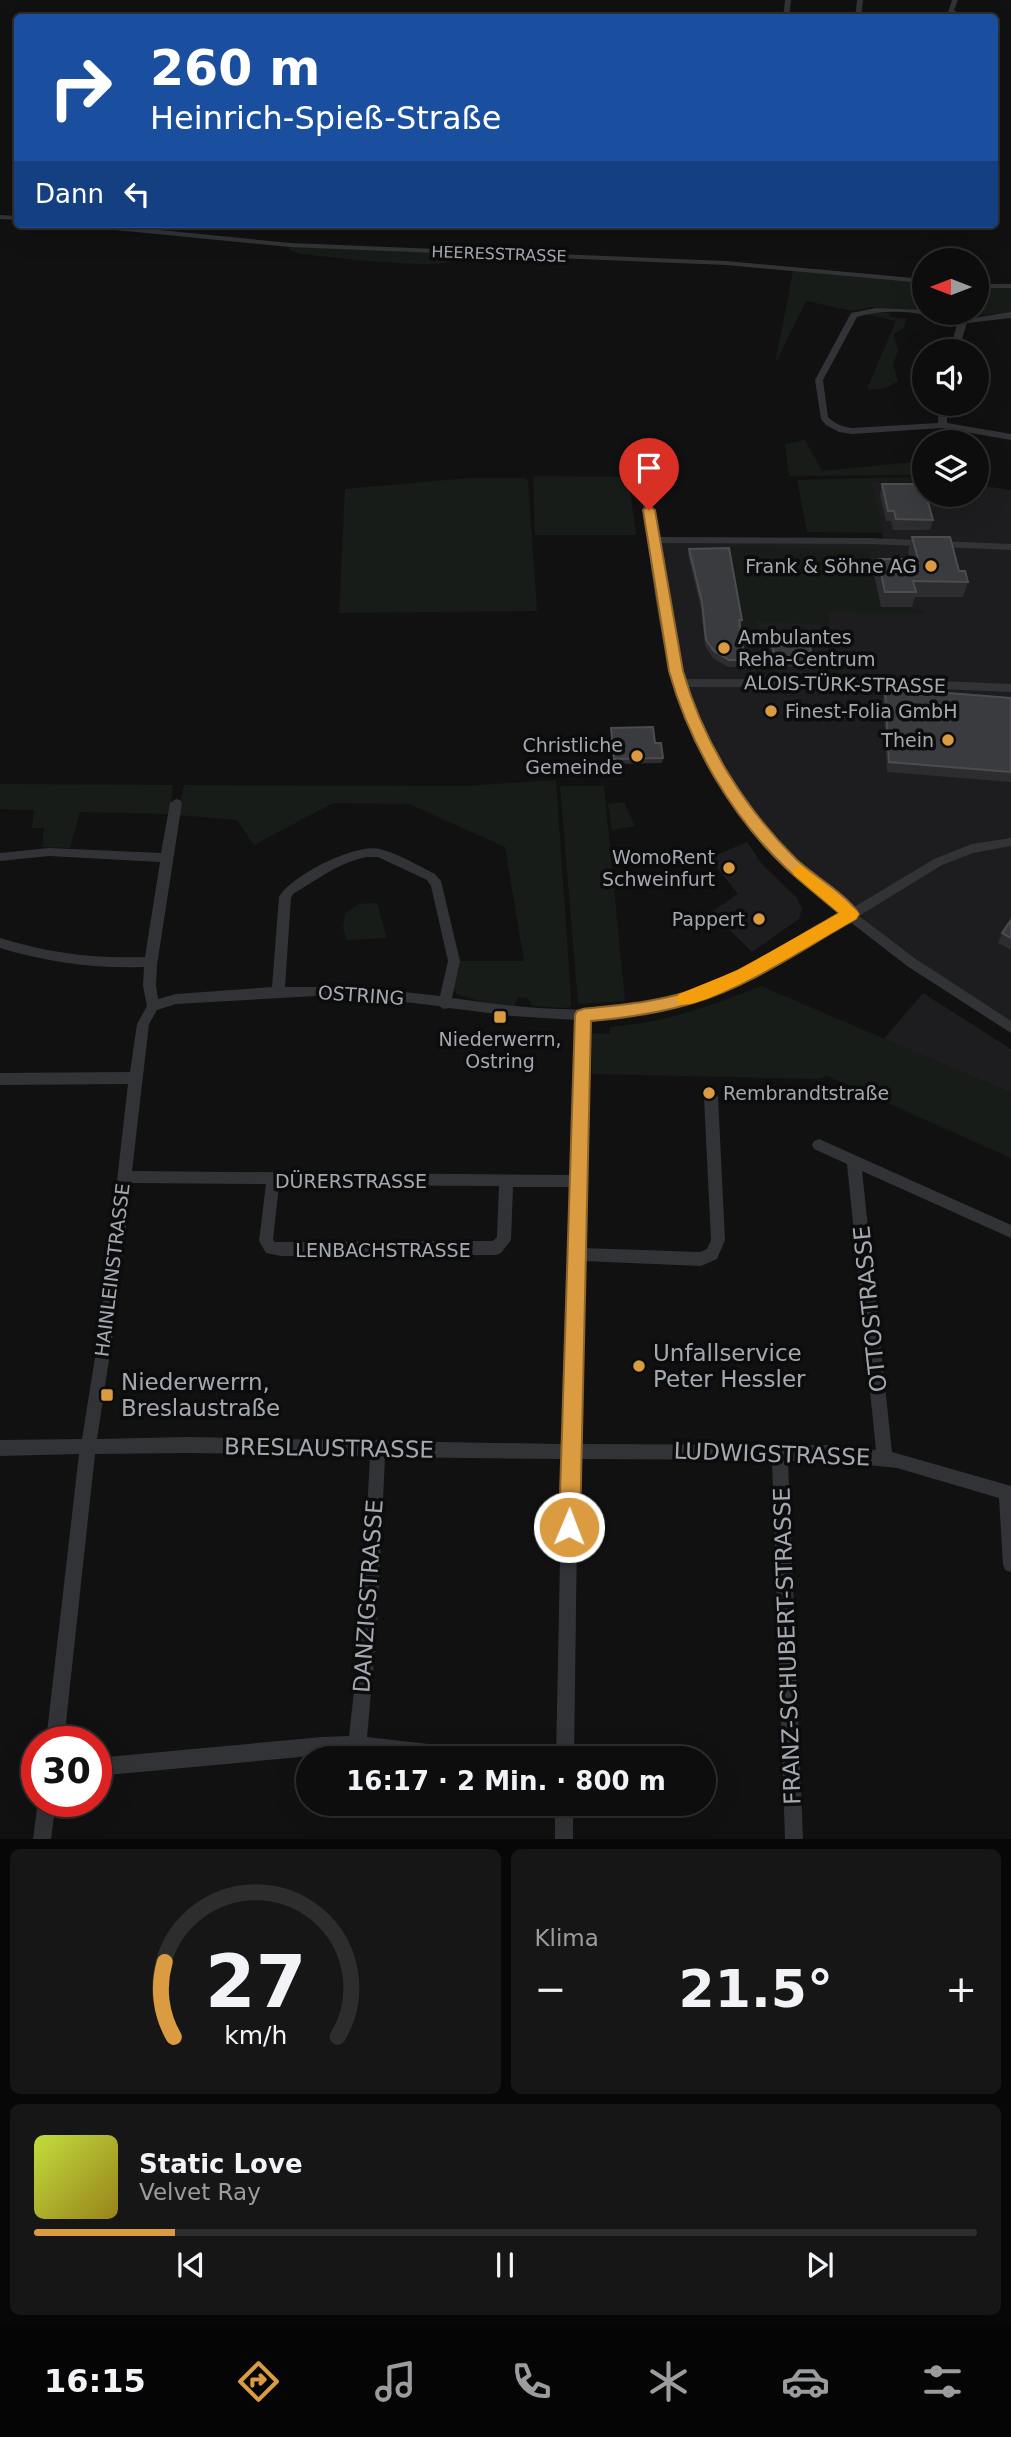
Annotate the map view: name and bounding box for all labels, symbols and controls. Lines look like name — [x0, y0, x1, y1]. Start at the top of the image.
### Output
text: 260 m — [150, 40, 320, 97]
icon: right — [35, 42, 126, 133]
text: Heinrich-Spieß-Straße — [150, 99, 501, 137]
icon: left — [118, 175, 156, 213]
text: Dann — [35, 179, 104, 209]
street label: HEERESSTRASSE — [431, 242, 567, 266]
north arrow — [912, 248, 989, 326]
map controls — [912, 248, 989, 507]
button: sound — [912, 339, 989, 416]
button: layers — [912, 430, 989, 507]
pin — [619, 438, 679, 510]
icon: arrive — [630, 449, 668, 487]
place label: Frank & Söhne AG — [745, 555, 917, 577]
marker: Frank & Söhne AG — [923, 558, 939, 574]
place label: Ambulantes Reha-Centrum — [738, 626, 875, 670]
marker: Ambulantes Reha-Centrum — [716, 640, 732, 656]
street label: ALOIS-TÜRK-STRASSE — [744, 671, 946, 697]
place label: Finest-Folia GmbH — [785, 700, 957, 722]
marker: Finest-Folia GmbH — [763, 703, 779, 719]
place label: Thein — [880, 729, 934, 751]
marker: Thein — [940, 732, 956, 748]
place label: Christliche Gemeinde — [523, 734, 623, 778]
marker: Christliche Gemeinde — [629, 748, 645, 764]
place label: WomoRent Schweinfurt — [602, 846, 715, 890]
marker: WomoRent Schweinfurt — [721, 860, 737, 876]
place label: Pappert — [672, 908, 745, 930]
marker: Pappert — [751, 911, 767, 927]
street label: OSTRING — [317, 981, 405, 1009]
marker: Niederwerrn, Ostring — [492, 1009, 508, 1025]
place label: Niederwerrn, Ostring — [438, 1028, 562, 1072]
place label: Rembrandtstraße — [723, 1082, 889, 1104]
marker: Rembrandtstraße — [701, 1085, 717, 1101]
street label: DÜRERSTRASSE — [275, 1170, 427, 1192]
street label: HAINLEINSTRASSE — [90, 1182, 134, 1358]
street label: OTTOSTRASSE — [848, 1225, 892, 1393]
street label: LENBACHSTRASSE — [295, 1239, 471, 1261]
place label: Unfallservice Peter Hessler — [653, 1340, 806, 1392]
marker: Unfallservice Peter Hessler — [631, 1358, 647, 1374]
place label: Niederwerrn, Breslaustraße — [121, 1369, 280, 1421]
marker: Niederwerrn, Breslaustraße — [99, 1387, 115, 1403]
street label: BRESLAUSTRASSE — [224, 1433, 434, 1463]
street label: LUDWIGSTRASSE — [673, 1438, 871, 1470]
street label: FRANZ-SCHUBERT-STRASSE — [768, 1487, 806, 1805]
position arrow — [532, 1490, 606, 1564]
street label: DANZIGSTRASSE — [348, 1498, 388, 1694]
speed limit sign: 30 — [21, 1726, 112, 1817]
text: 16:17 · 2 Min. · 800 m — [346, 1766, 666, 1796]
text: Klima — [535, 1925, 599, 1951]
text: 27 — [205, 1940, 306, 2025]
text: 21.5° — [679, 1959, 833, 2019]
text: − — [535, 1967, 566, 2011]
text: + — [945, 1967, 977, 2011]
text: km/h — [224, 2021, 287, 2050]
text: Static Love — [139, 2149, 303, 2179]
text: Velvet Ray — [139, 2179, 261, 2205]
icon: previous — [172, 2246, 210, 2284]
icon: pause — [486, 2246, 524, 2284]
icon: next — [801, 2246, 839, 2284]
icon: directions — [234, 2357, 283, 2406]
icon: music — [371, 2357, 420, 2406]
icon: phone — [507, 2357, 556, 2406]
icon: climate — [644, 2357, 693, 2406]
icon: car — [781, 2357, 830, 2406]
icon: filters — [918, 2357, 967, 2406]
text: 16:15 — [44, 2362, 146, 2400]

